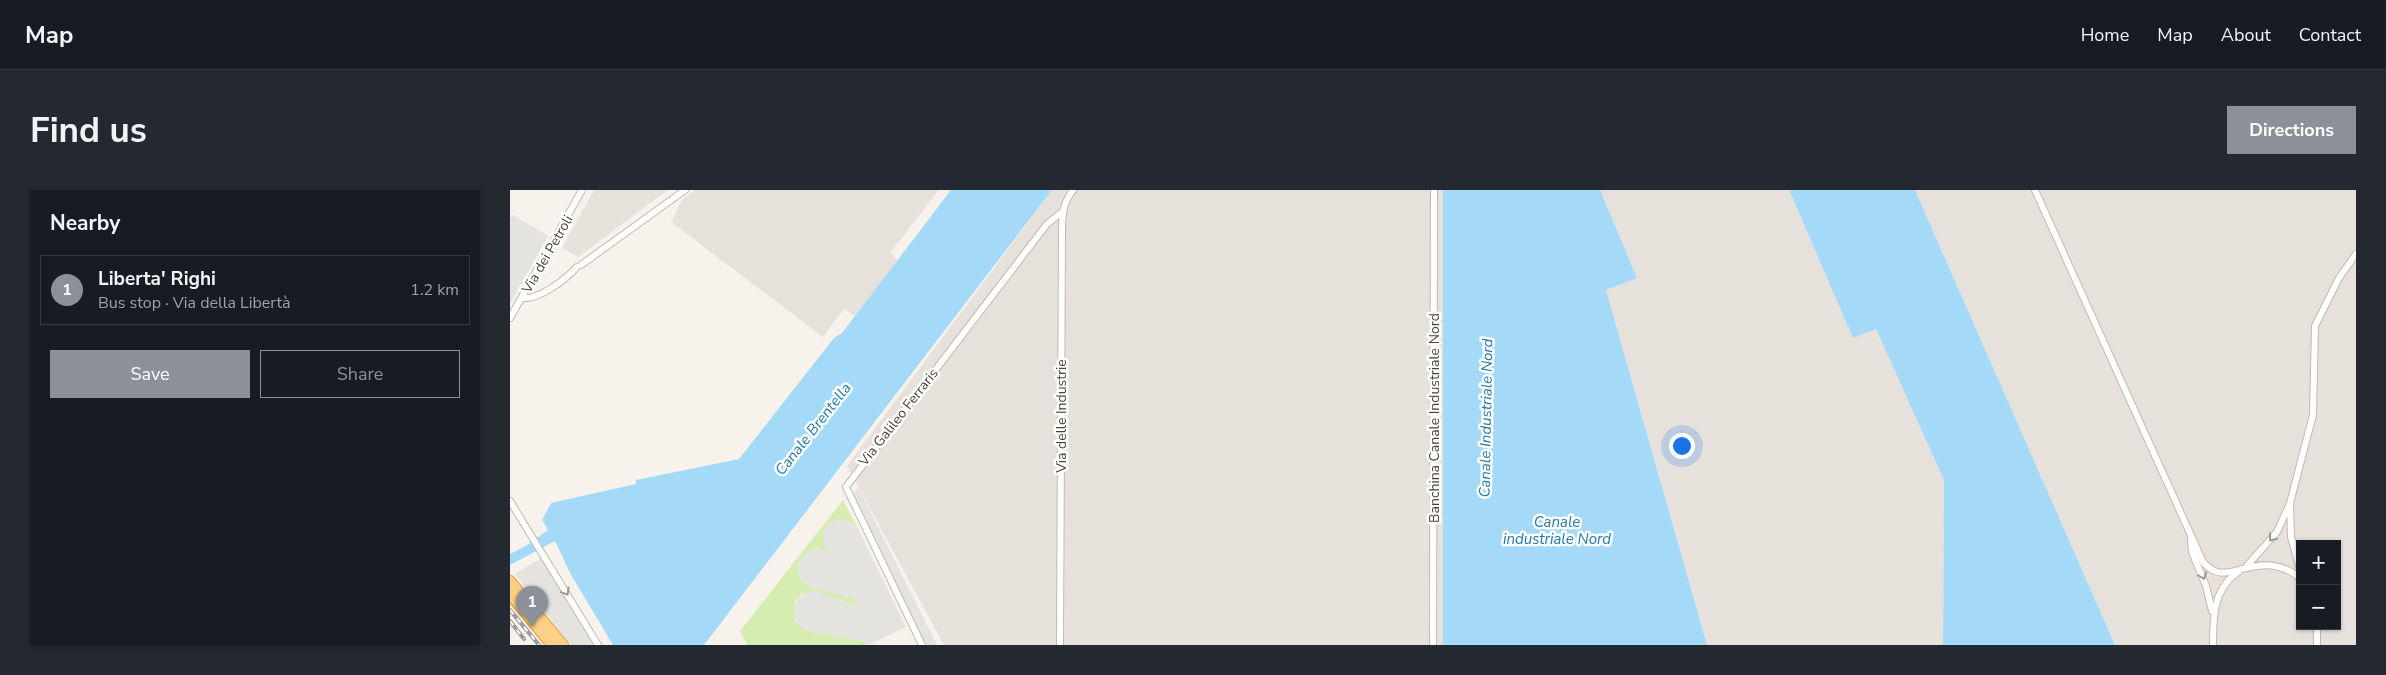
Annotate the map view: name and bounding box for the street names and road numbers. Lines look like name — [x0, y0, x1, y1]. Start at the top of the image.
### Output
street label: Via dei Petroli — [517, 212, 578, 298]
street label: Banchina Canale Industriale Nord — [1425, 313, 1444, 523]
street label: Via delle Industrie — [1052, 359, 1071, 474]
street label: Via Galileo Ferraris — [854, 364, 943, 471]

